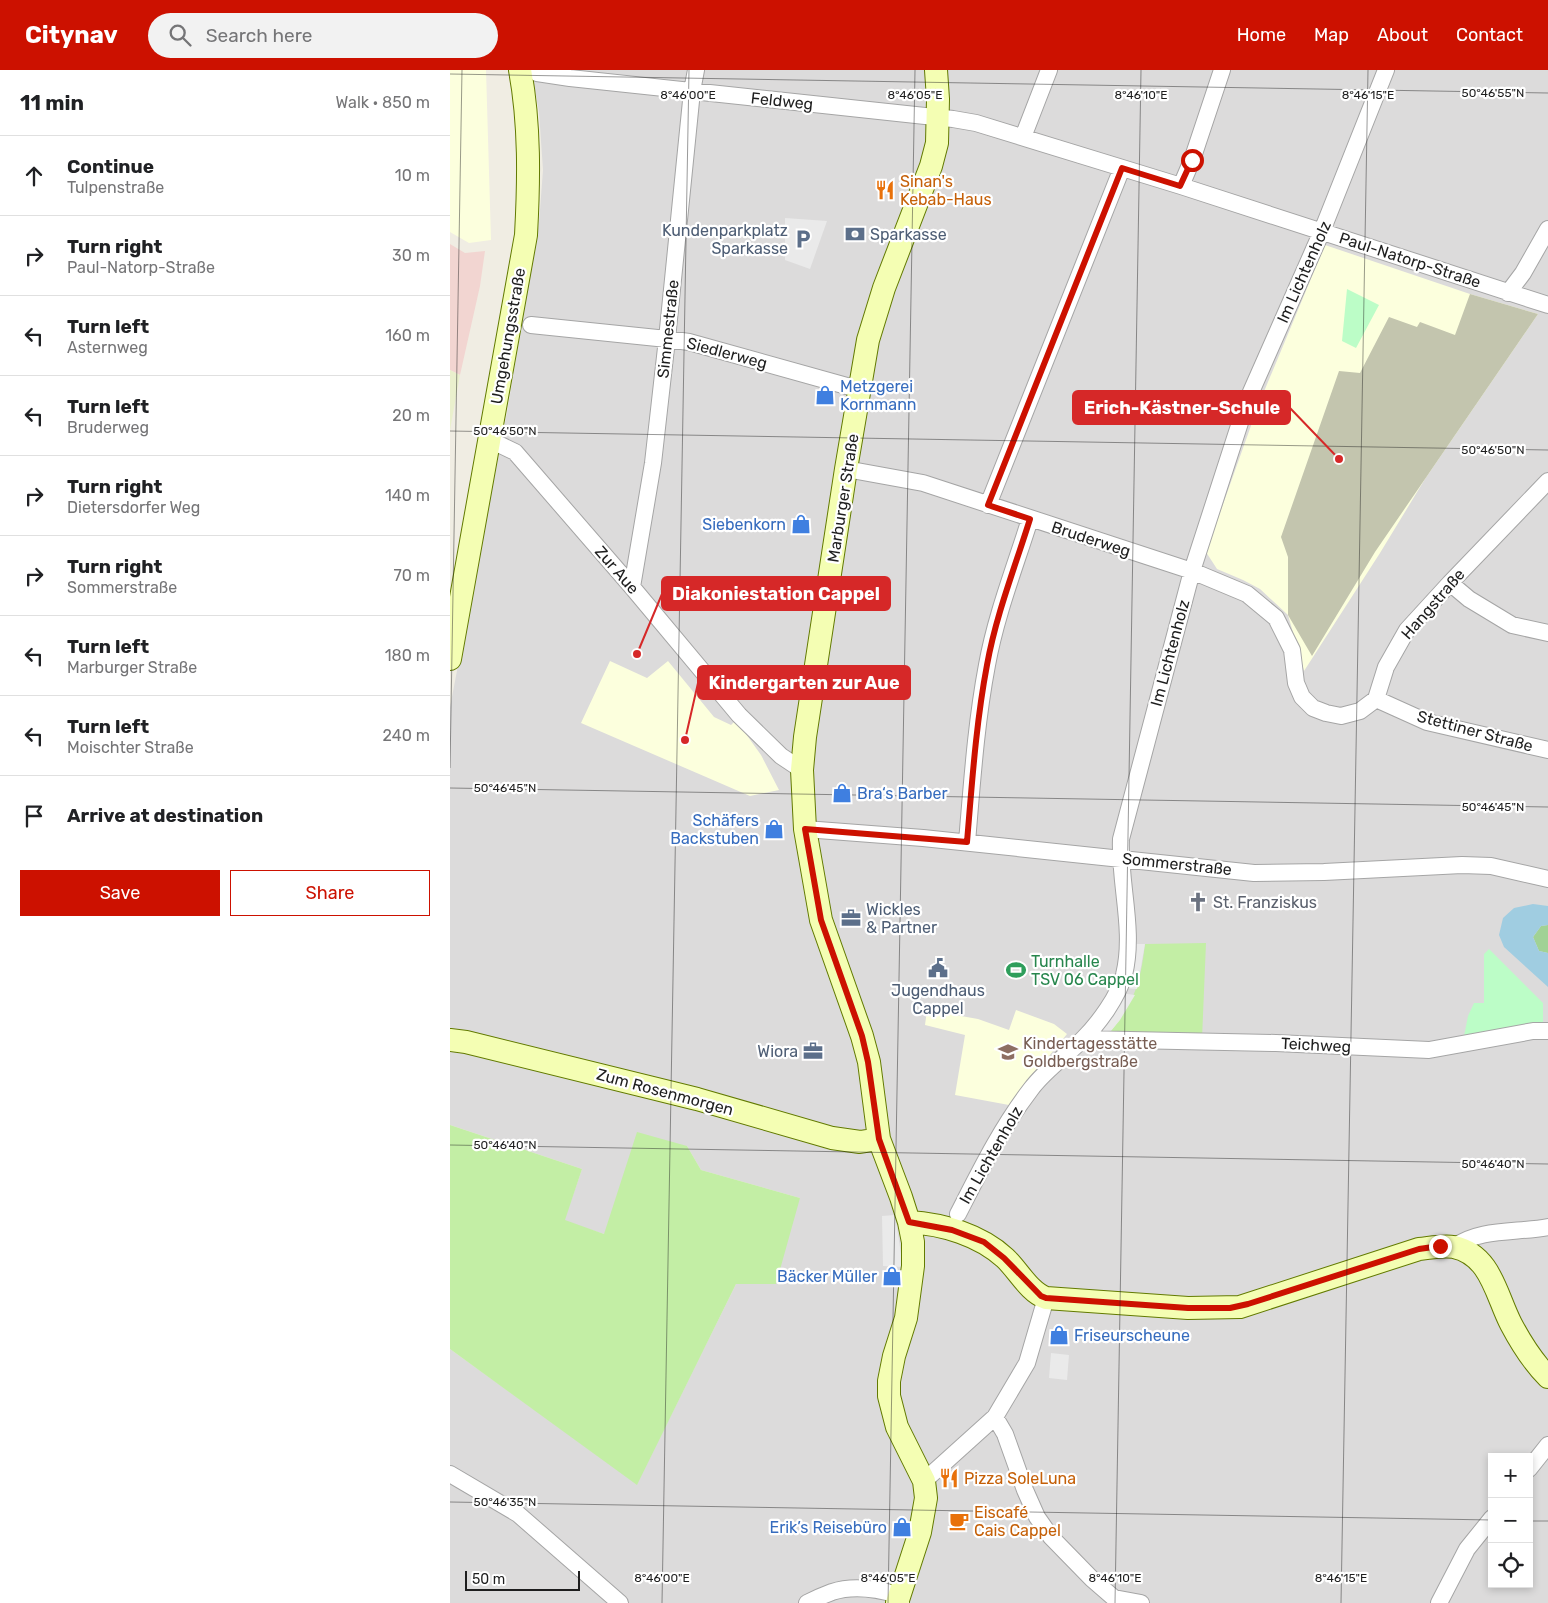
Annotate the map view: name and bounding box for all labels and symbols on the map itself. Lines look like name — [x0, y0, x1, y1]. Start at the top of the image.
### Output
text: 50°46'55"N — [1462, 86, 1524, 100]
text: 8°46'00"E — [660, 88, 716, 102]
street label: Feldweg — [750, 88, 814, 114]
text: 8°46'05"E — [887, 88, 943, 102]
text: 8°46'10"E — [1114, 88, 1168, 102]
text: 8°46'15"E — [1342, 88, 1394, 102]
route start — [1181, 149, 1204, 172]
place label: Sinan's Kebab-Haus — [900, 172, 992, 209]
restaurant icon: Sinan's Kebab-Haus — [874, 179, 896, 201]
street label: Im Lichtenholz — [1273, 218, 1335, 326]
place label: Kundenparkplatz Sparkasse — [662, 221, 788, 258]
bank icon: Sparkasse — [844, 223, 866, 245]
place label: Sparkasse — [870, 225, 947, 244]
parking icon: Kundenparkplatz Sparkasse — [792, 228, 814, 250]
street label: Paul-Natorp-Straße — [1337, 228, 1483, 292]
street label: Umgehungsstraße — [487, 266, 529, 406]
street label: Simmestraße — [653, 279, 683, 379]
street label: Siedlerweg — [685, 333, 769, 373]
place label: Metzgerei Kornmann — [840, 377, 917, 414]
shop icon: Metzgerei Kornmann — [814, 384, 836, 406]
callout: Erich-Kästner-Schule — [1073, 391, 1290, 424]
text: Erich-Kästner-Schule — [1084, 397, 1281, 419]
text: 50°46'50"N — [473, 424, 537, 438]
street label: Marburger Straße — [823, 432, 863, 564]
text: 50°46'50"N — [1461, 443, 1525, 457]
shop icon: Siebenkorn — [790, 513, 812, 535]
place label: Siebenkorn — [702, 515, 786, 534]
street label: Bruderweg — [1049, 517, 1133, 561]
street label: Zur Aue — [591, 542, 643, 598]
street label: Hangstraße — [1397, 565, 1469, 643]
callout: Diakoniestation Cappel — [662, 577, 890, 610]
text: Diakoniestation Cappel — [672, 583, 880, 605]
street label: Im Lichtenholz — [1147, 598, 1193, 708]
callout: Kindergarten zur Aue — [698, 666, 910, 699]
text: Kindergarten zur Aue — [708, 672, 900, 694]
street label: Stettiner Straße — [1415, 706, 1535, 756]
text: 50°46'45"N — [474, 781, 536, 795]
shop icon: Bra‘s Barber — [831, 782, 853, 804]
place label: Bra‘s Barber — [857, 784, 948, 803]
text: 50°46'45"N — [1462, 800, 1524, 814]
place label: Schäfers Backstuben — [670, 811, 759, 848]
shop icon: Schäfers Backstuben — [763, 818, 785, 840]
street label: Sommerstraße — [1121, 849, 1233, 879]
church icon: St. Franziskus — [1187, 891, 1209, 913]
place label: St. Franziskus — [1213, 893, 1317, 912]
place label: Wickles & Partner — [866, 900, 937, 937]
office icon: Wickles & Partner — [840, 907, 862, 929]
place label: Turnhalle TSV 06 Cappel — [1031, 952, 1139, 989]
public building icon: Jugendhaus Cappel — [927, 957, 949, 979]
sports icon: Turnhalle TSV 06 Cappel — [1005, 959, 1027, 981]
place label: Jugendhaus Cappel — [891, 981, 985, 1018]
place label: Kindertagesstätte Goldbergstraße — [1023, 1034, 1157, 1071]
street label: Teichweg — [1280, 1034, 1352, 1056]
office icon: Wiora — [802, 1040, 824, 1062]
school or university icon: Kindertagesstätte Goldbergstraße — [997, 1041, 1019, 1063]
place label: Wiora — [757, 1042, 798, 1061]
street label: Zum Rosenmorgen — [594, 1065, 736, 1119]
street label: Im Lichtenholz — [955, 1103, 1027, 1207]
text: 50°46'40"N — [473, 1138, 537, 1152]
text: 50°46'40"N — [1461, 1157, 1525, 1171]
route end — [1429, 1235, 1452, 1258]
shop icon: Bäcker Müller — [881, 1265, 903, 1287]
place label: Bäcker Müller — [777, 1267, 877, 1286]
shop icon: Friseurscheune — [1048, 1324, 1070, 1346]
place label: Friseurscheune — [1074, 1326, 1190, 1345]
restaurant icon: Pizza SoleLuna — [938, 1467, 960, 1489]
place label: Pizza SoleLuna — [964, 1469, 1076, 1488]
text: 50°46'35"N — [474, 1495, 536, 1509]
place label: Eiscafé Cais Cappel — [974, 1503, 1061, 1540]
cafe icon: Eiscafé Cais Cappel — [948, 1510, 970, 1532]
shop icon: Erik’s Reisebüro — [891, 1516, 913, 1538]
place label: Erik’s Reisebüro — [769, 1518, 887, 1537]
scale bar — [465, 1568, 580, 1591]
text: 8°46'00"E — [634, 1571, 690, 1585]
text: 8°46'05"E — [860, 1571, 916, 1585]
text: 8°46'10"E — [1088, 1571, 1142, 1585]
text: 8°46'15"E — [1315, 1571, 1367, 1585]

